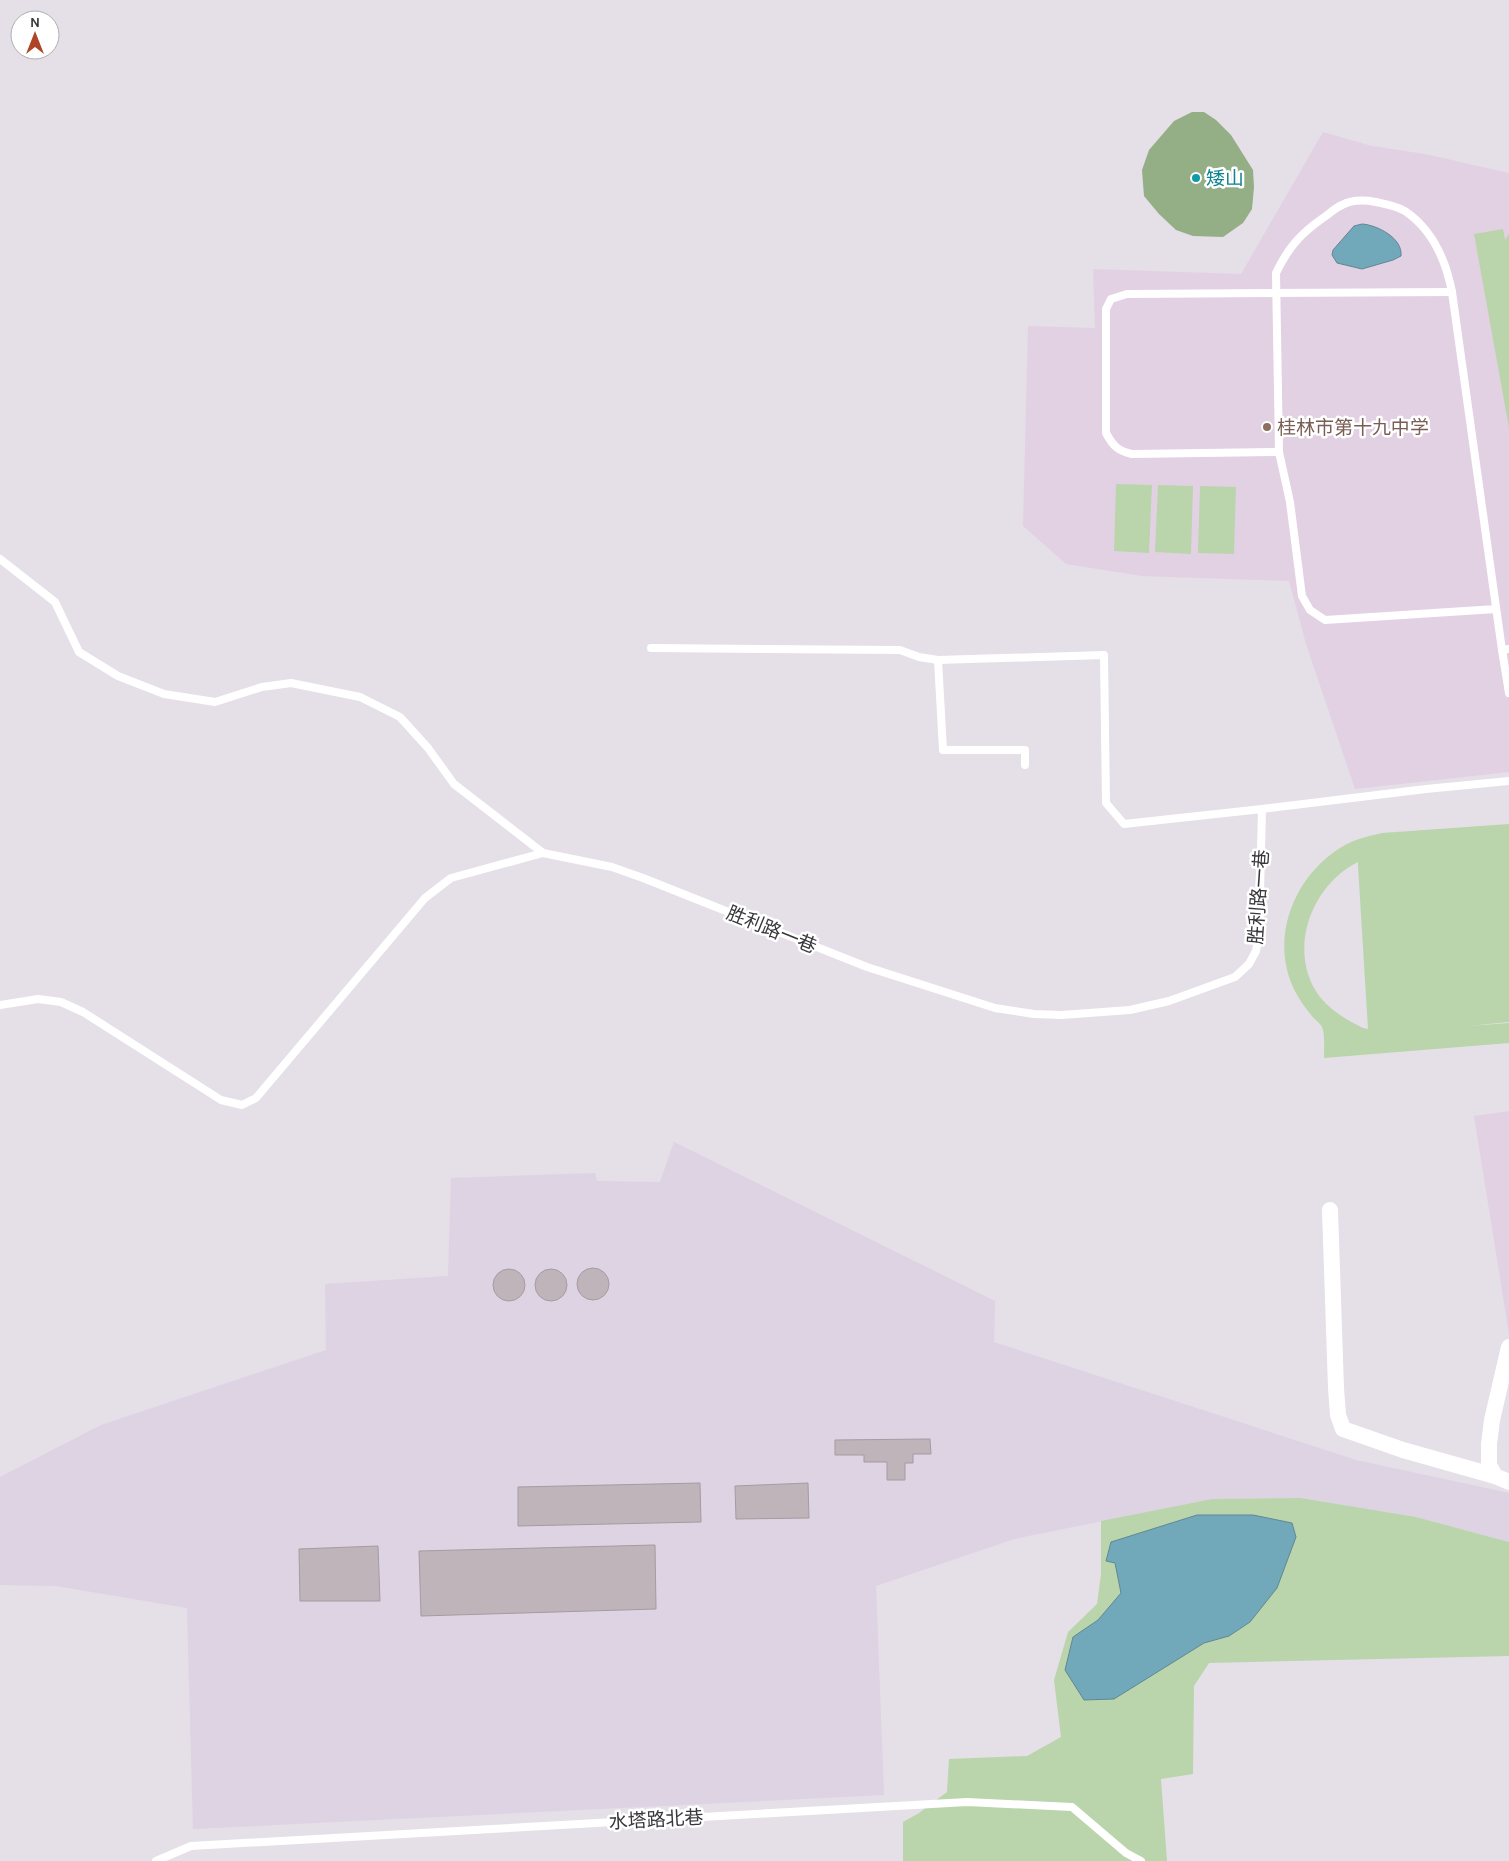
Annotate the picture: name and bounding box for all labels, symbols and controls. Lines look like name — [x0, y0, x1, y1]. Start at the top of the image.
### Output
north arrow — [10, 10, 60, 60]
text: N — [30, 14, 40, 31]
place label: 矮山 — [1206, 168, 1244, 190]
marker: 矮山 — [1190, 172, 1202, 184]
place label: 桂林市第十九中学 — [1277, 417, 1429, 439]
marker: 桂林市第十九中学 — [1261, 421, 1273, 433]
street label: 胜利路一巷 — [1245, 849, 1273, 945]
street label: 胜利路一巷 — [723, 902, 820, 958]
street label: 水塔路北巷 — [608, 1807, 704, 1833]

